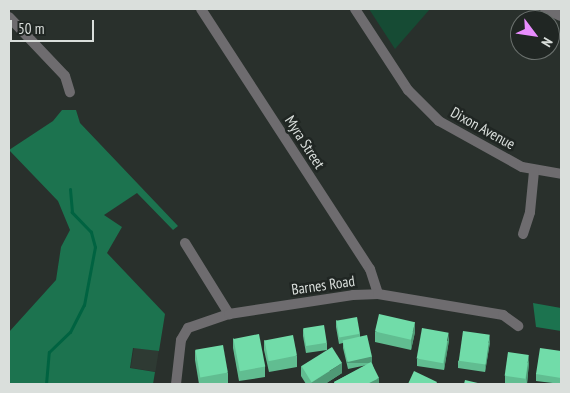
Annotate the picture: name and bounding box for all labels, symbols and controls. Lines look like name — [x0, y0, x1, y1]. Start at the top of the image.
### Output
scale bar — [12, 10, 96, 42]
north arrow — [510, 10, 560, 60]
text: 50 m — [18, 19, 44, 38]
text: N — [537, 34, 557, 50]
street label: Dixon Avenue — [447, 103, 519, 153]
street label: Myra Street — [281, 112, 329, 172]
street label: Barnes Road — [290, 272, 356, 298]

